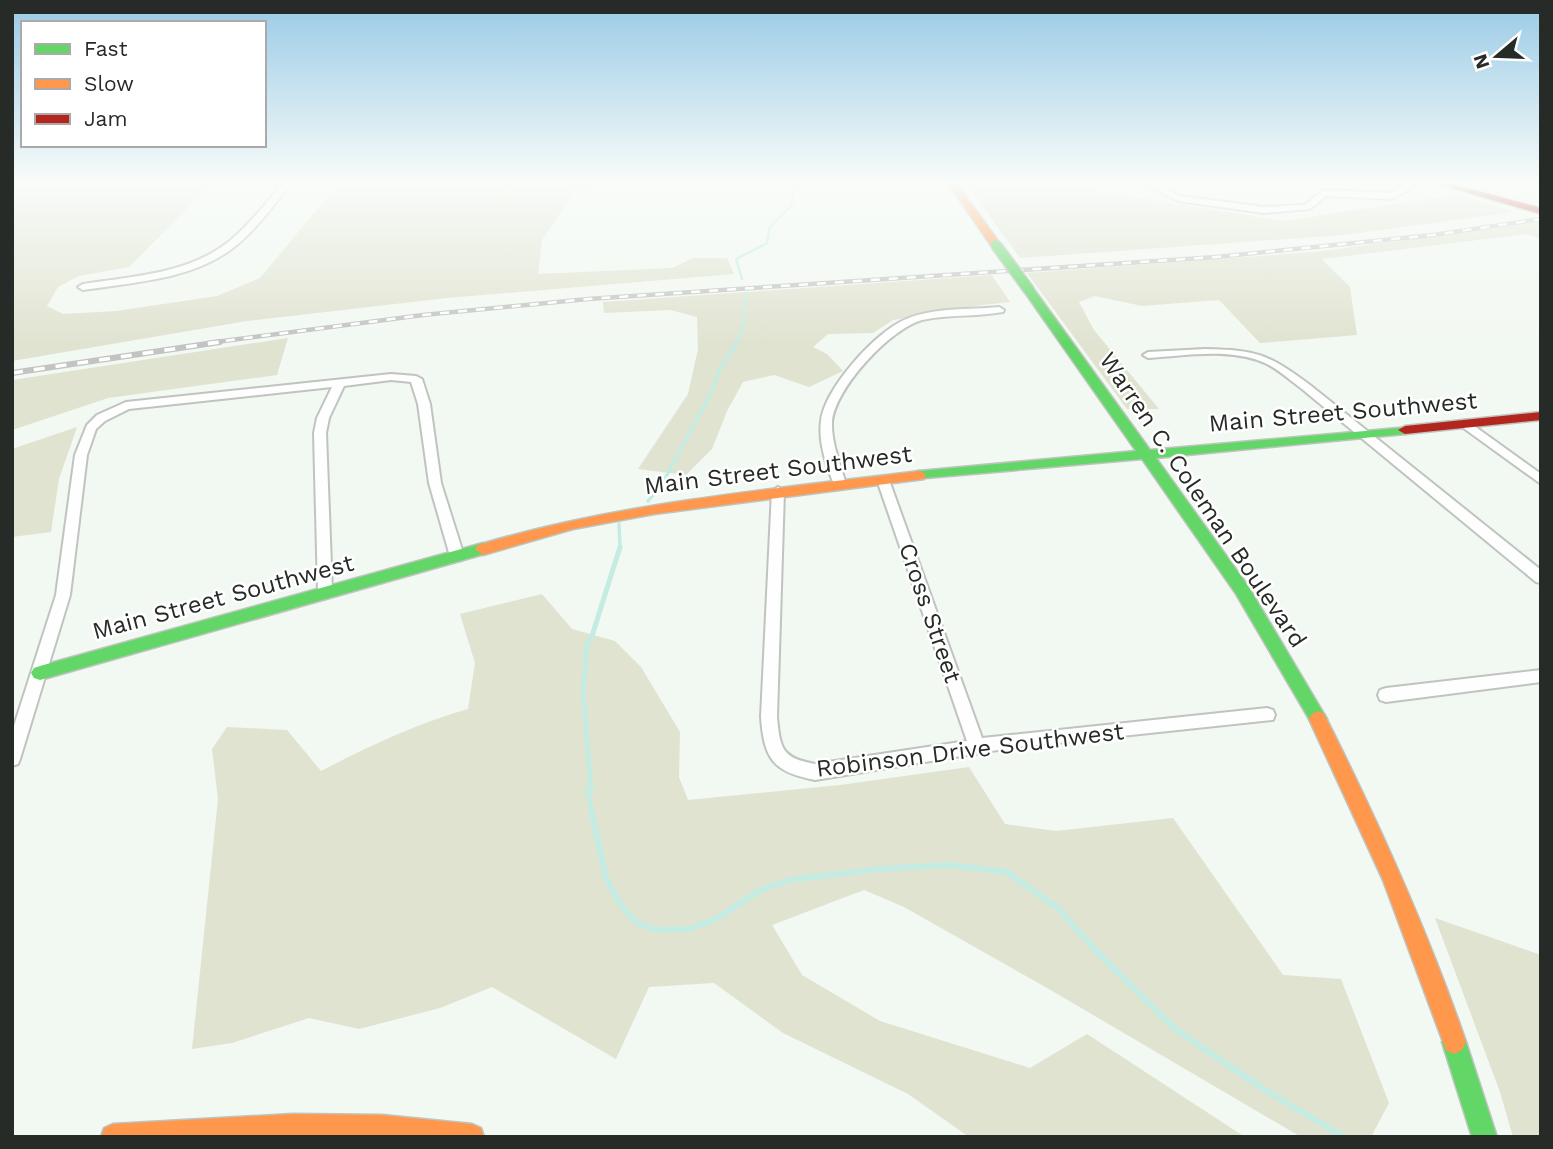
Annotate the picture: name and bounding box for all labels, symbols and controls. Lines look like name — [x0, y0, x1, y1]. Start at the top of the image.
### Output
legend — [21, 21, 266, 147]
north arrow — [1462, 21, 1532, 91]
text: Fast — [84, 36, 128, 61]
text: N — [1468, 51, 1495, 72]
text: Slow — [84, 71, 134, 96]
text: Jam — [84, 106, 127, 131]
street label: Warren C. Coleman Boulevard — [1094, 347, 1312, 653]
street label: Main Street Southwest — [1208, 386, 1478, 438]
street label: Main Street Southwest — [643, 440, 913, 500]
street label: Cross Street — [893, 539, 967, 687]
street label: Main Street Southwest — [89, 549, 357, 645]
street label: Robinson Drive Southwest — [815, 717, 1125, 783]

